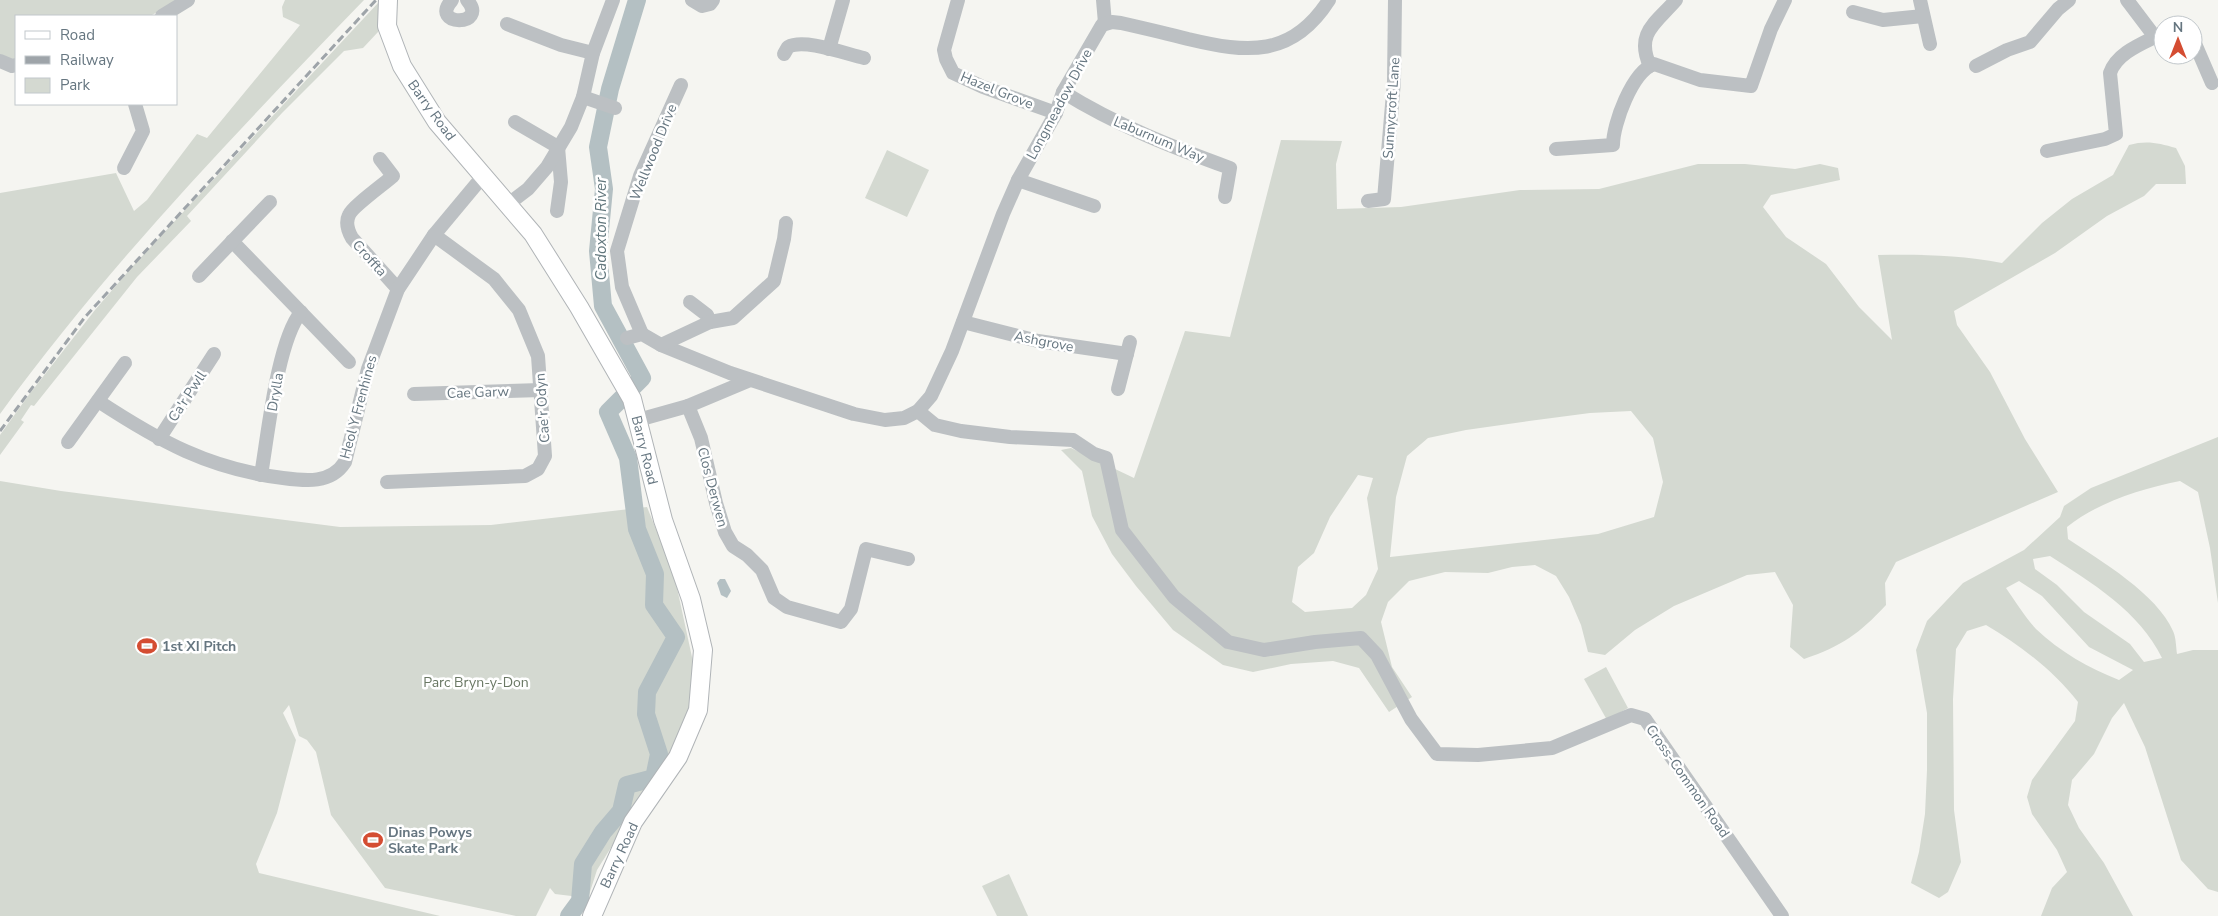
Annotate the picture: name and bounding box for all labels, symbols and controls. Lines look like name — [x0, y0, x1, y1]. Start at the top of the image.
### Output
legend — [15, 15, 178, 105]
north arrow — [2153, 15, 2203, 65]
text: N — [2173, 18, 2183, 37]
text: Road — [60, 25, 95, 45]
street label: Longmeadow Drive — [1022, 46, 1097, 163]
text: Railway — [60, 50, 114, 70]
street label: Sunnycroft Lane — [1378, 57, 1405, 159]
street label: Hazel Grove — [958, 67, 1036, 114]
text: Park — [60, 75, 90, 95]
street label: Barry Road — [403, 76, 460, 144]
street label: Wellwood Drive — [625, 101, 681, 203]
street label: Laburnum Way — [1111, 112, 1208, 167]
water label: Cadoxton River — [591, 177, 611, 280]
street label: Croffta — [348, 236, 391, 281]
street label: Ashgrove — [1013, 326, 1075, 357]
street label: Heol Y Frenhines — [335, 353, 382, 461]
street label: Ca'r Pwll — [164, 366, 211, 425]
street label: Drylla — [263, 371, 288, 413]
street label: Cae'r Odyn — [531, 372, 554, 443]
street label: Cae Garw — [446, 382, 510, 403]
street label: Barry Road — [627, 414, 662, 487]
street label: Clos Derwen — [693, 445, 732, 529]
sports icon: 1st XI Pitch — [136, 635, 158, 657]
place label: 1st XI Pitch — [162, 637, 236, 656]
park label: Parc Bryn-y-Don — [423, 673, 529, 692]
street label: Cross-Common Road — [1641, 721, 1734, 842]
street label: Barry Road — [596, 819, 643, 891]
place label: Dinas Powys Skate Park — [388, 823, 472, 858]
sports icon: Dinas Powys Skate Park — [362, 829, 384, 851]

